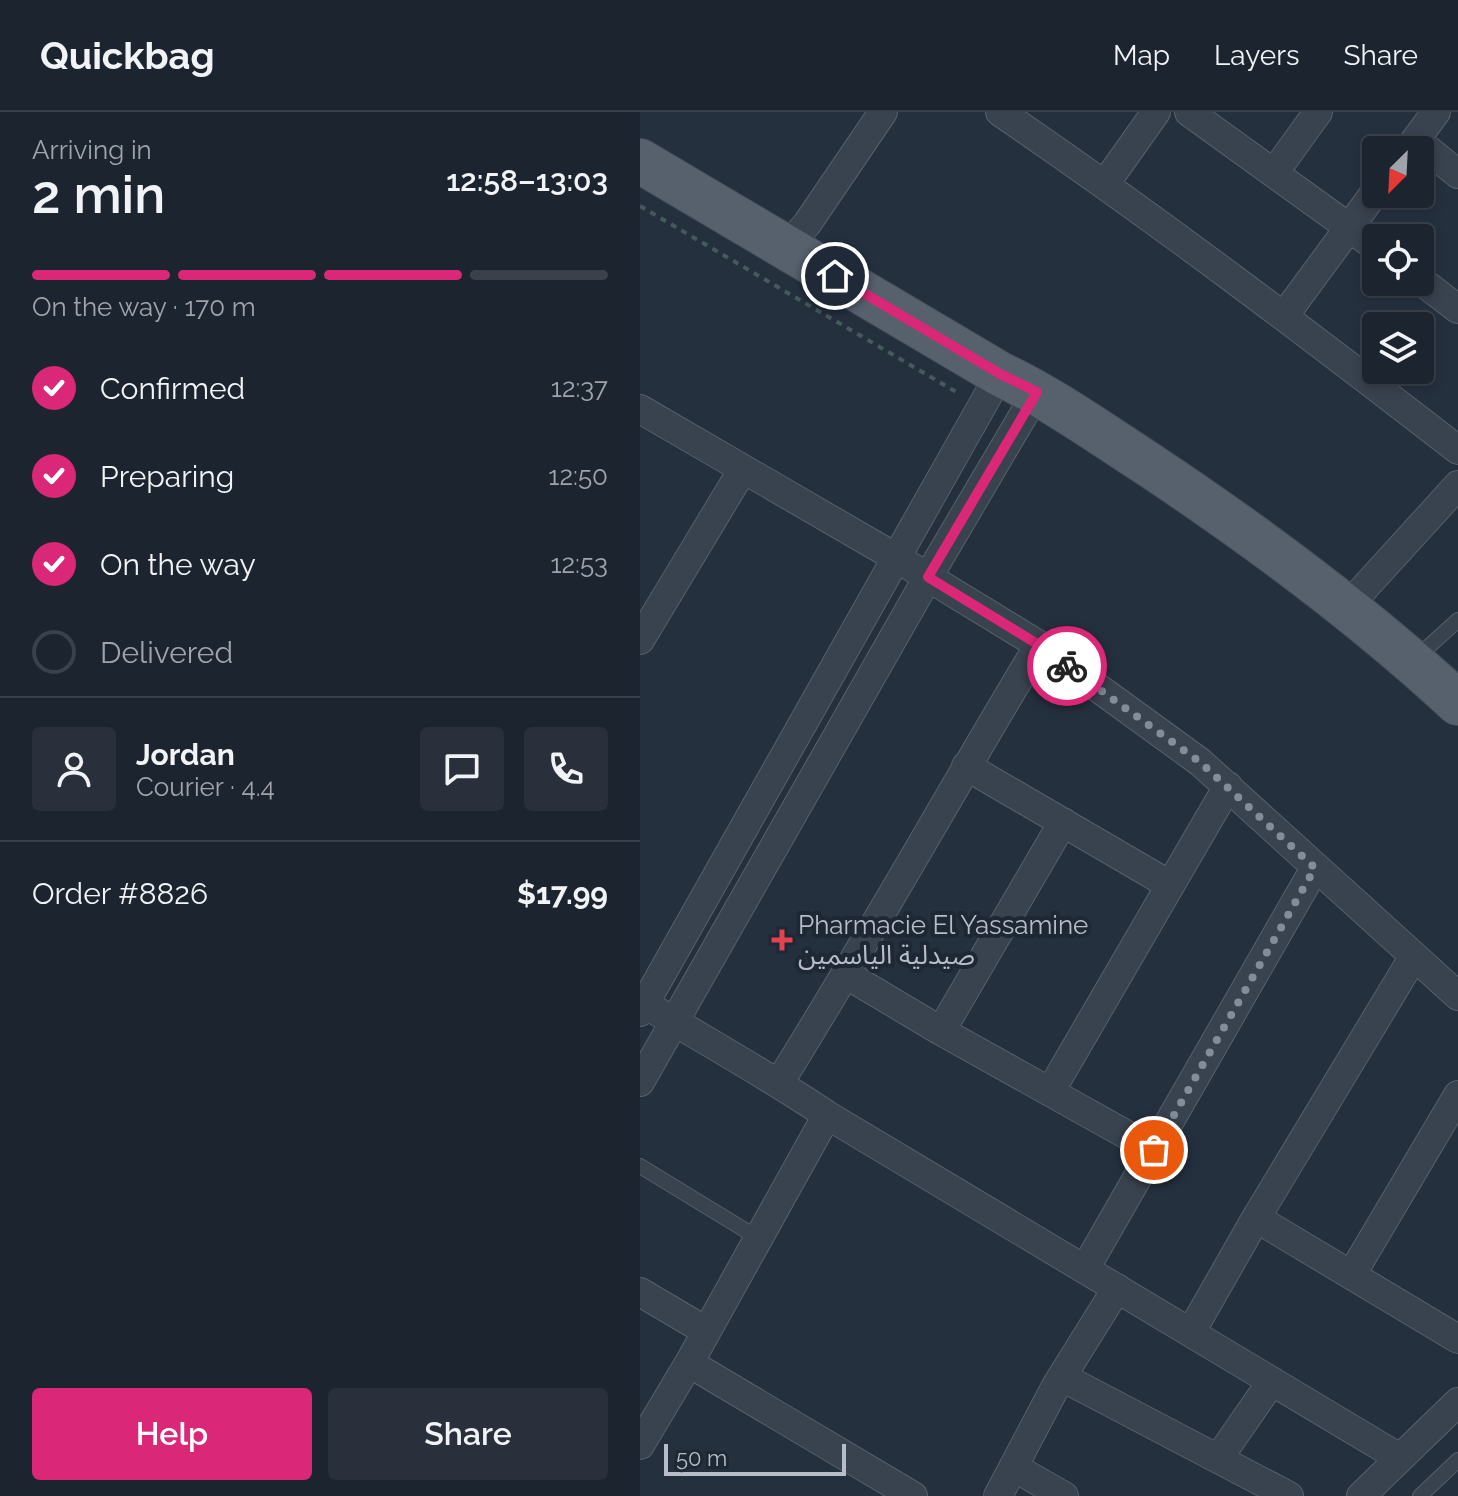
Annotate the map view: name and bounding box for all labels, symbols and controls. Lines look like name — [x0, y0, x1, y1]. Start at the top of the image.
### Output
text: Quickbag — [40, 33, 215, 78]
text: Map — [1113, 39, 1170, 72]
text: Layers — [1214, 39, 1300, 72]
text: Share — [1344, 39, 1418, 72]
text: Arriving in — [32, 135, 152, 165]
north arrow — [1362, 136, 1434, 208]
map controls — [1362, 136, 1434, 384]
text: 12:58–13:03 — [446, 163, 608, 198]
text: 2 min — [32, 164, 165, 225]
button: locate — [1362, 224, 1434, 296]
pin — [801, 242, 869, 310]
icon: home — [813, 254, 857, 298]
text: On the way · 170 m — [32, 292, 256, 322]
button: layers — [1362, 312, 1434, 384]
icon: check — [32, 366, 76, 410]
text: Confirmed — [100, 371, 245, 406]
text: 12:37 — [551, 373, 608, 403]
icon: check — [32, 454, 76, 498]
text: Preparing — [100, 459, 234, 494]
text: 12:50 — [548, 461, 608, 491]
icon: check — [32, 542, 76, 586]
text: On the way — [100, 547, 256, 582]
text: 12:53 — [550, 549, 608, 579]
courier — [1027, 626, 1107, 706]
text: Delivered — [100, 635, 233, 670]
icon: bike — [1045, 644, 1089, 688]
button: person — [32, 727, 116, 811]
button: chat — [420, 727, 504, 811]
button: phone — [524, 727, 608, 811]
text: Jordan — [136, 737, 235, 772]
text: Courier · 4.4 — [136, 772, 275, 802]
text: Order #8826 — [32, 876, 208, 911]
text: $17.99 — [517, 876, 608, 911]
place label: Pharmacie El Yassamine صيدلية الياسمين — [798, 910, 1088, 970]
marker: Pharmacie El Yassamine صيدلية الياسمين — [773, 931, 791, 949]
pin — [1120, 1116, 1188, 1184]
icon: bag — [1132, 1128, 1176, 1172]
button: Help — [32, 1388, 312, 1480]
button: Share — [328, 1388, 608, 1480]
scale bar — [664, 1440, 846, 1476]
text: 50 m — [676, 1445, 727, 1471]

